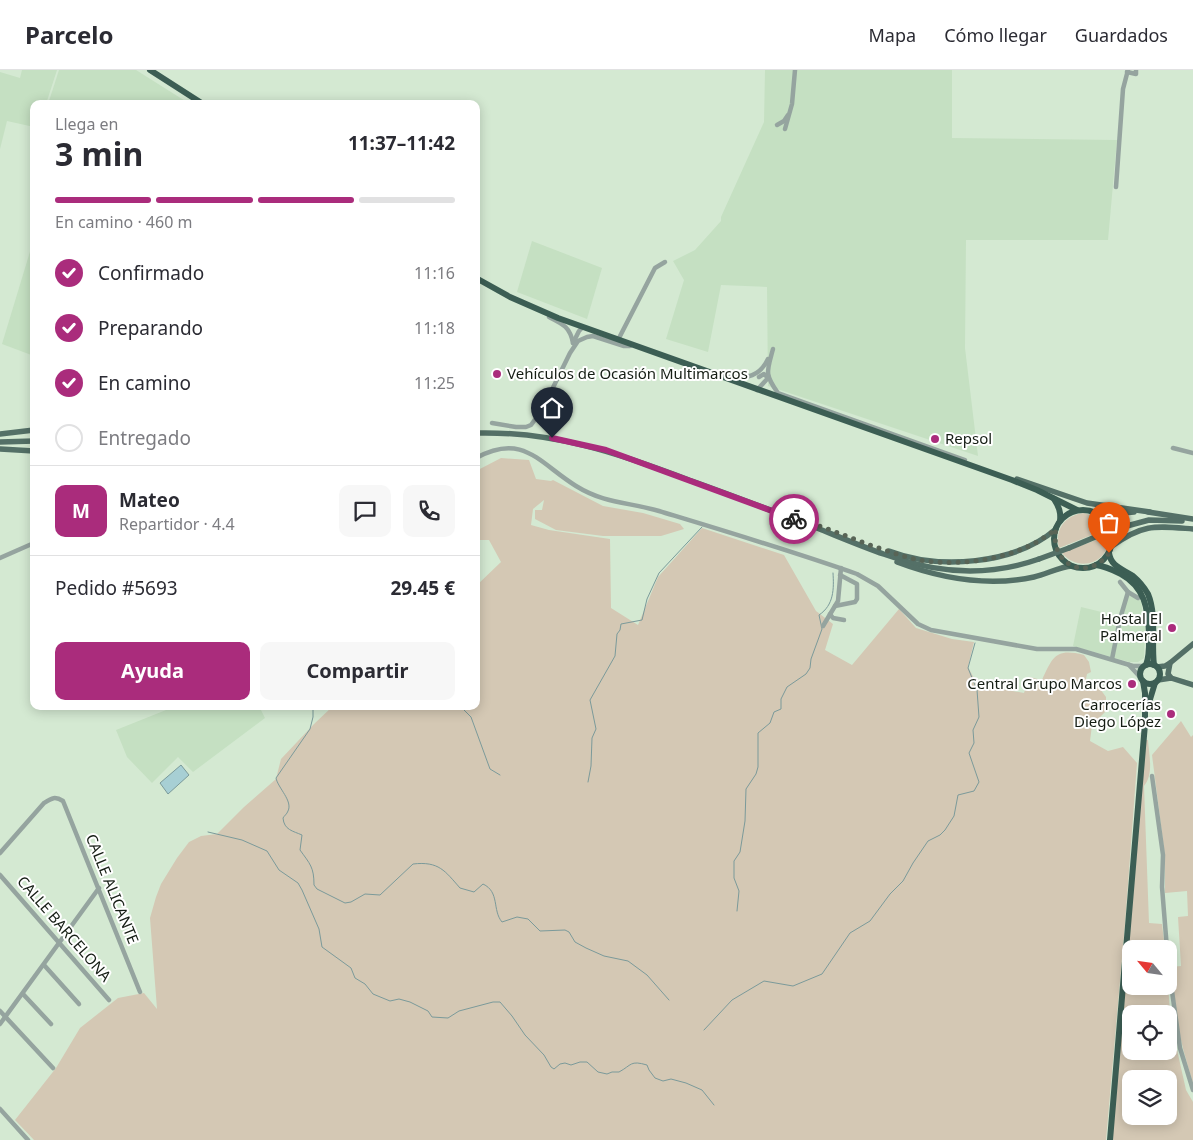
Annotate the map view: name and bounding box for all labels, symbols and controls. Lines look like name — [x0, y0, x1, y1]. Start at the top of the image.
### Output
text: Parcelo — [25, 18, 113, 51]
text: Mapa — [869, 23, 916, 47]
text: Cómo llegar — [944, 23, 1047, 47]
text: Guardados — [1075, 23, 1168, 47]
text: Llega en — [55, 113, 118, 135]
text: 11:37–11:42 — [348, 130, 455, 156]
text: 3 min — [55, 132, 143, 175]
text: En camino · 460 m — [55, 211, 192, 233]
icon: check — [55, 259, 83, 287]
text: Confirmado — [98, 260, 204, 286]
text: 11:16 — [414, 262, 455, 284]
icon: check — [55, 314, 83, 342]
text: Preparando — [98, 315, 203, 341]
text: 11:18 — [414, 317, 455, 339]
place label: Vehículos de Ocasión Multimarcos — [507, 363, 748, 383]
marker: Vehículos de Ocasión Multimarcos — [491, 368, 503, 380]
icon: check — [55, 369, 83, 397]
text: En camino — [98, 370, 191, 396]
text: 11:25 — [414, 372, 455, 394]
pin — [531, 387, 573, 438]
icon: home — [538, 394, 566, 422]
text: Entregado — [98, 425, 191, 451]
place label: Repsol — [945, 428, 992, 448]
marker: Repsol — [929, 433, 941, 445]
button: chat — [339, 485, 391, 537]
button: phone — [403, 485, 455, 537]
text: Mateo — [119, 487, 180, 513]
courier — [769, 494, 819, 544]
text: M — [72, 498, 90, 524]
pin — [1088, 502, 1130, 553]
icon: bike — [780, 505, 808, 533]
icon: bag — [1095, 509, 1123, 537]
text: Repartidor · 4.4 — [119, 513, 235, 535]
text: Pedido #5693 — [55, 575, 178, 601]
text: 29.45 € — [390, 575, 455, 601]
place label: Hostal El Palmeral — [1100, 608, 1162, 645]
marker: Hostal El Palmeral — [1166, 622, 1178, 634]
button: Ayuda — [55, 642, 250, 700]
button: Compartir — [260, 642, 455, 700]
place label: Central Grupo Marcos — [967, 673, 1122, 693]
marker: Central Grupo Marcos — [1126, 678, 1138, 690]
place label: Carrocerías Diego López — [1074, 694, 1161, 731]
marker: Carrocerías Diego López — [1165, 708, 1177, 720]
street label: CALLE ALICANTE — [82, 831, 144, 946]
street label: CALLE BARCELONA — [13, 871, 116, 986]
north arrow — [1122, 940, 1178, 995]
map controls — [1122, 940, 1177, 1125]
button: locate — [1122, 1005, 1177, 1060]
button: layers — [1122, 1070, 1177, 1125]

